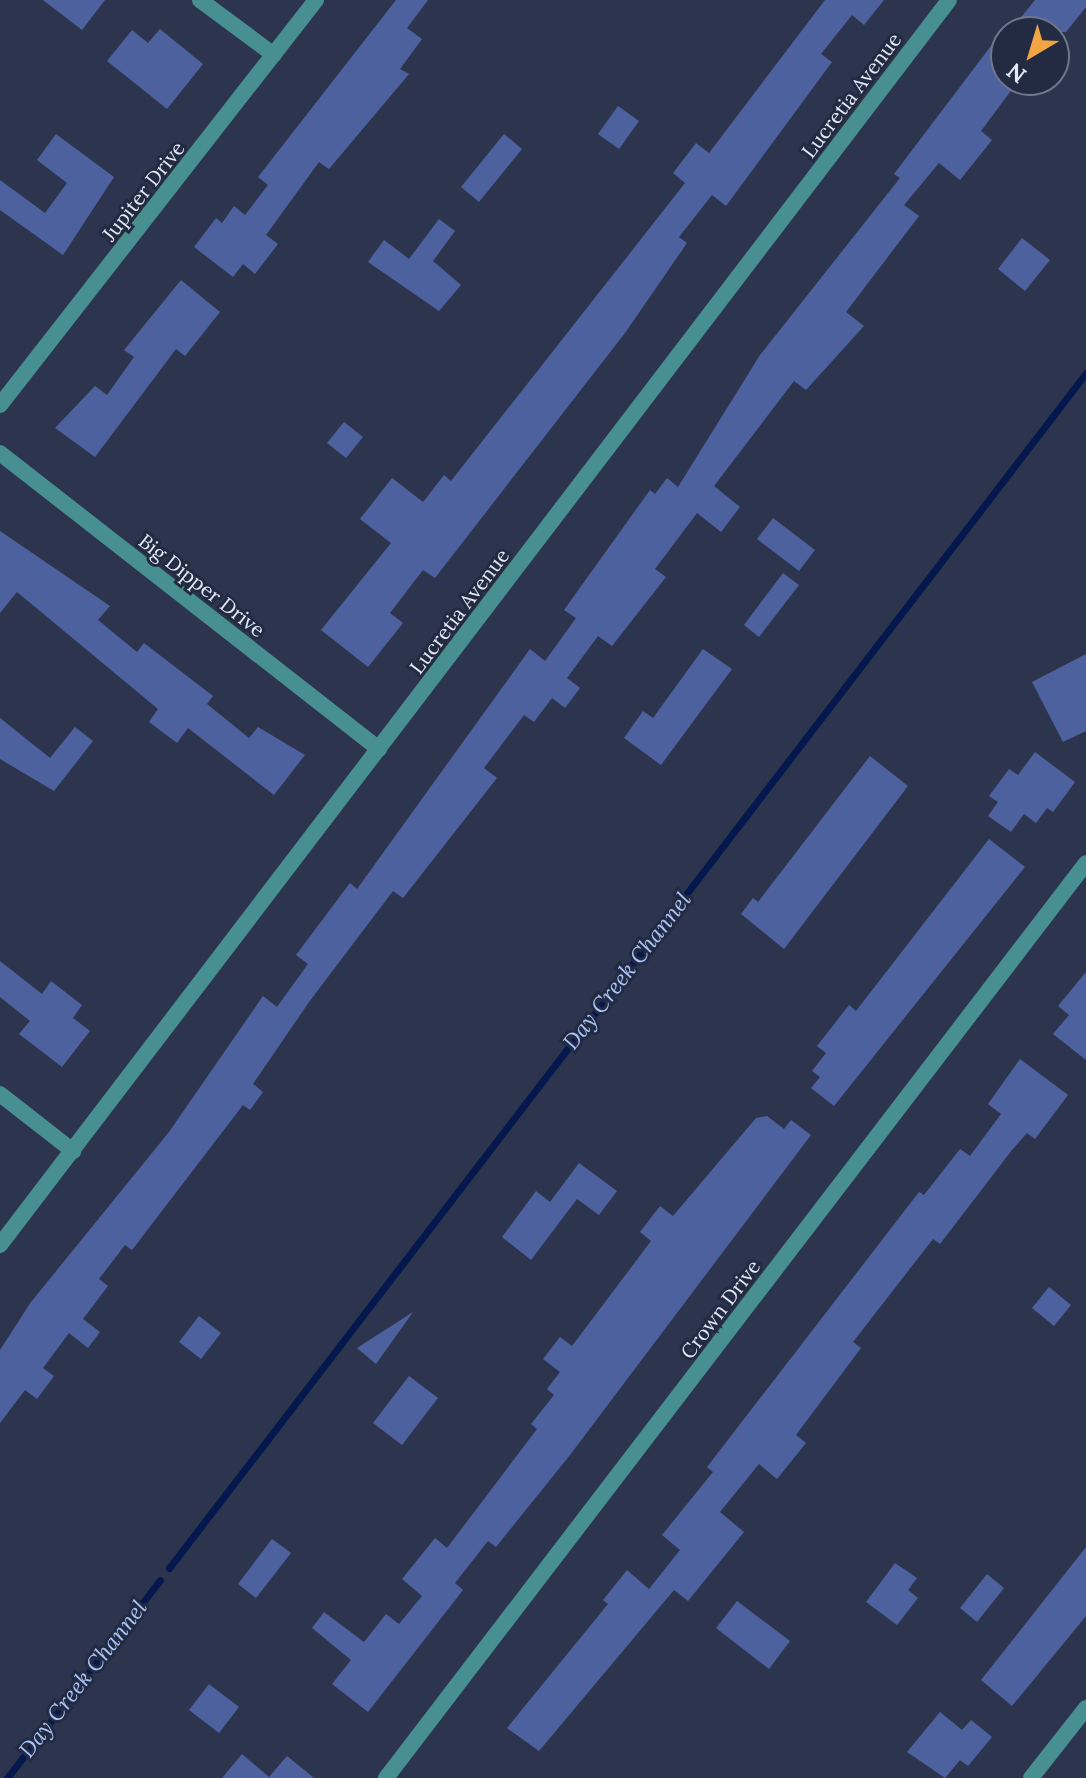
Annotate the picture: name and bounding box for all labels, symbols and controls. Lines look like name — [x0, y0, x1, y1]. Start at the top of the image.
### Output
north arrow — [990, 16, 1070, 96]
street label: Lucretia Avenue — [796, 28, 906, 162]
text: N — [1001, 57, 1032, 90]
street label: Jupiter Drive — [97, 136, 189, 246]
street label: Big Dipper Drive — [134, 528, 270, 642]
street label: Lucretia Avenue — [404, 544, 514, 678]
water label: Day Creek Channel — [557, 887, 697, 1055]
street label: Crown Drive — [675, 1255, 765, 1363]
water label: Day Creek Channel — [13, 1595, 153, 1763]

